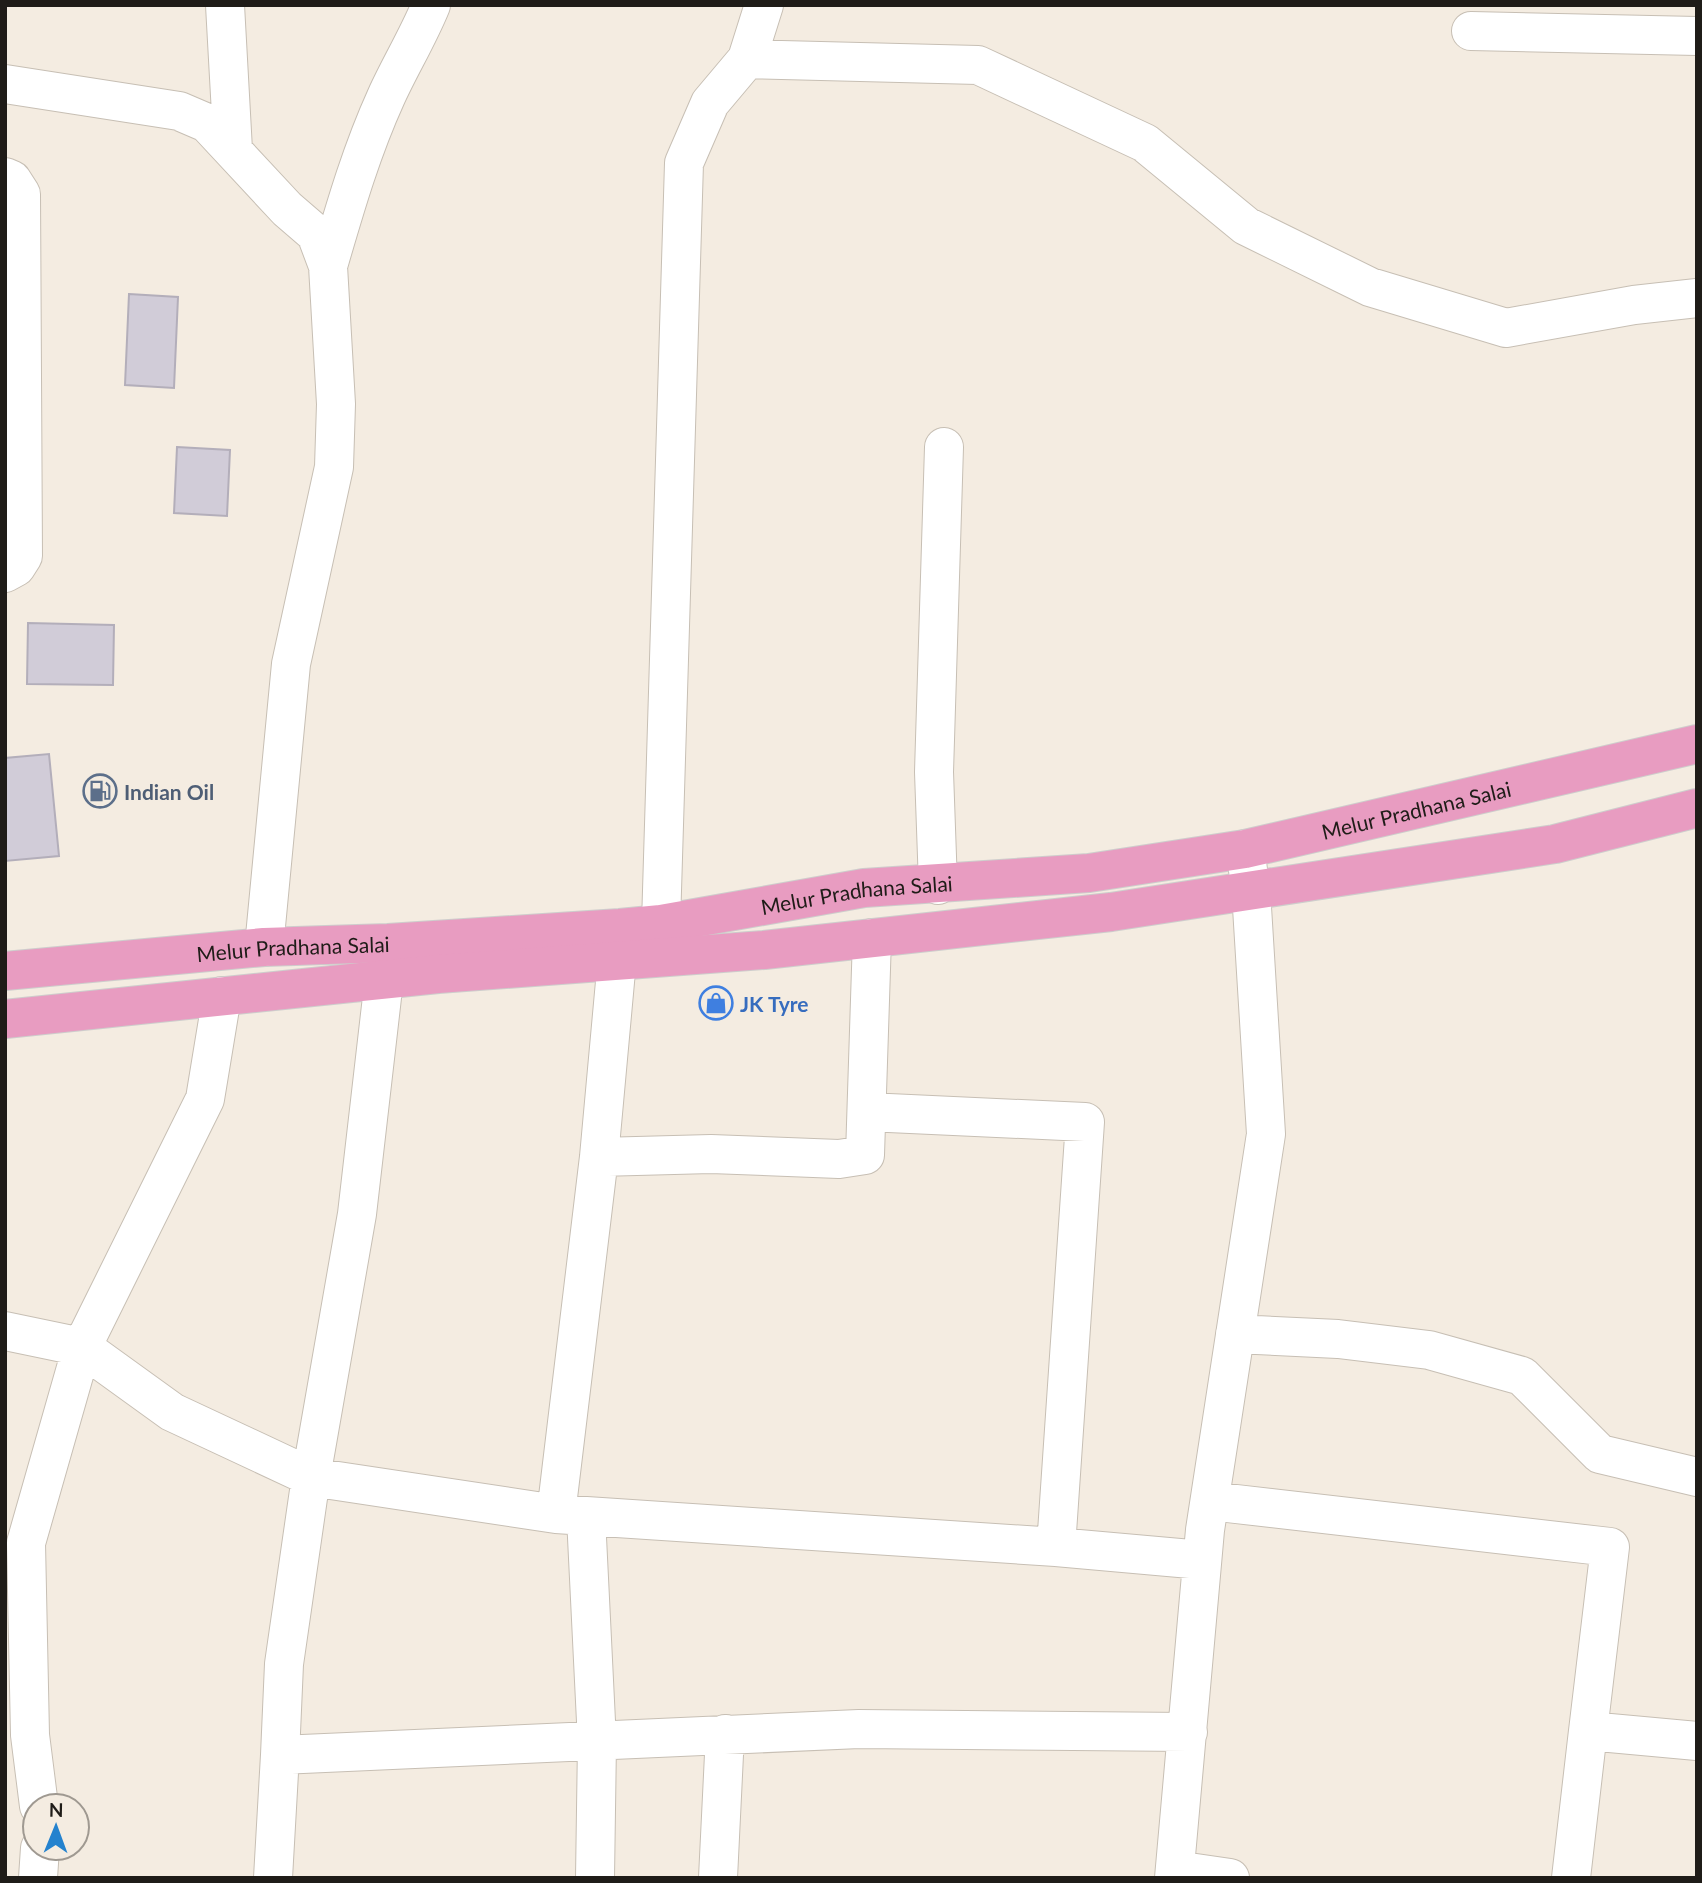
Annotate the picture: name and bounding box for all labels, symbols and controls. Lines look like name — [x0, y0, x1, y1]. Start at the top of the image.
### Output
fuel station icon: Indian Oil — [81, 772, 119, 810]
street label: Melur Pradhana Salai — [1319, 775, 1513, 843]
place label: Indian Oil — [124, 779, 214, 804]
street label: Melur Pradhana Salai — [759, 870, 953, 919]
street label: Melur Pradhana Salai — [195, 930, 390, 966]
shop icon: JK Tyre — [697, 984, 735, 1022]
place label: JK Tyre — [740, 991, 809, 1016]
north arrow — [21, 1792, 91, 1862]
text: N — [49, 1798, 64, 1821]

